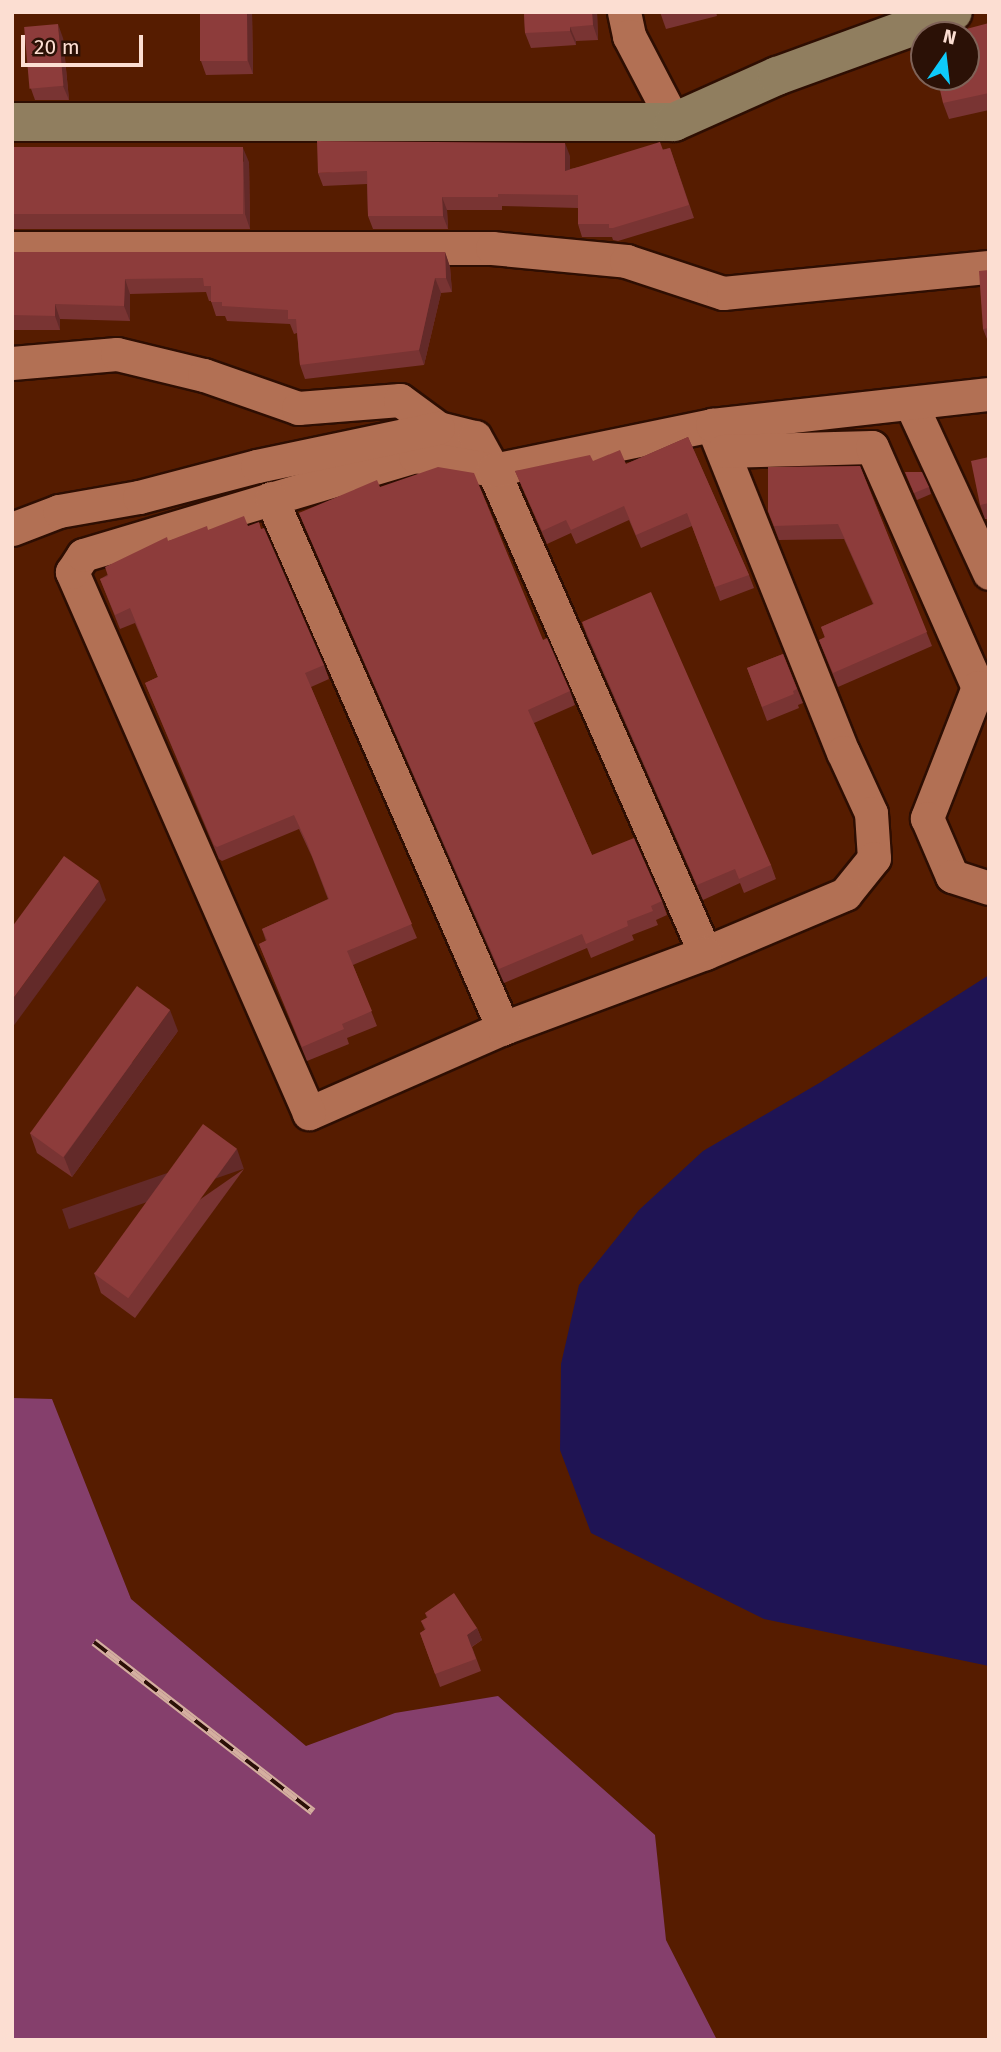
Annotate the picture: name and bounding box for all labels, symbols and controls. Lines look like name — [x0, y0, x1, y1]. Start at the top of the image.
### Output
scale bar — [24, 21, 147, 65]
north arrow — [910, 21, 980, 91]
text: N — [941, 24, 959, 50]
text: 20 m — [34, 34, 80, 60]

